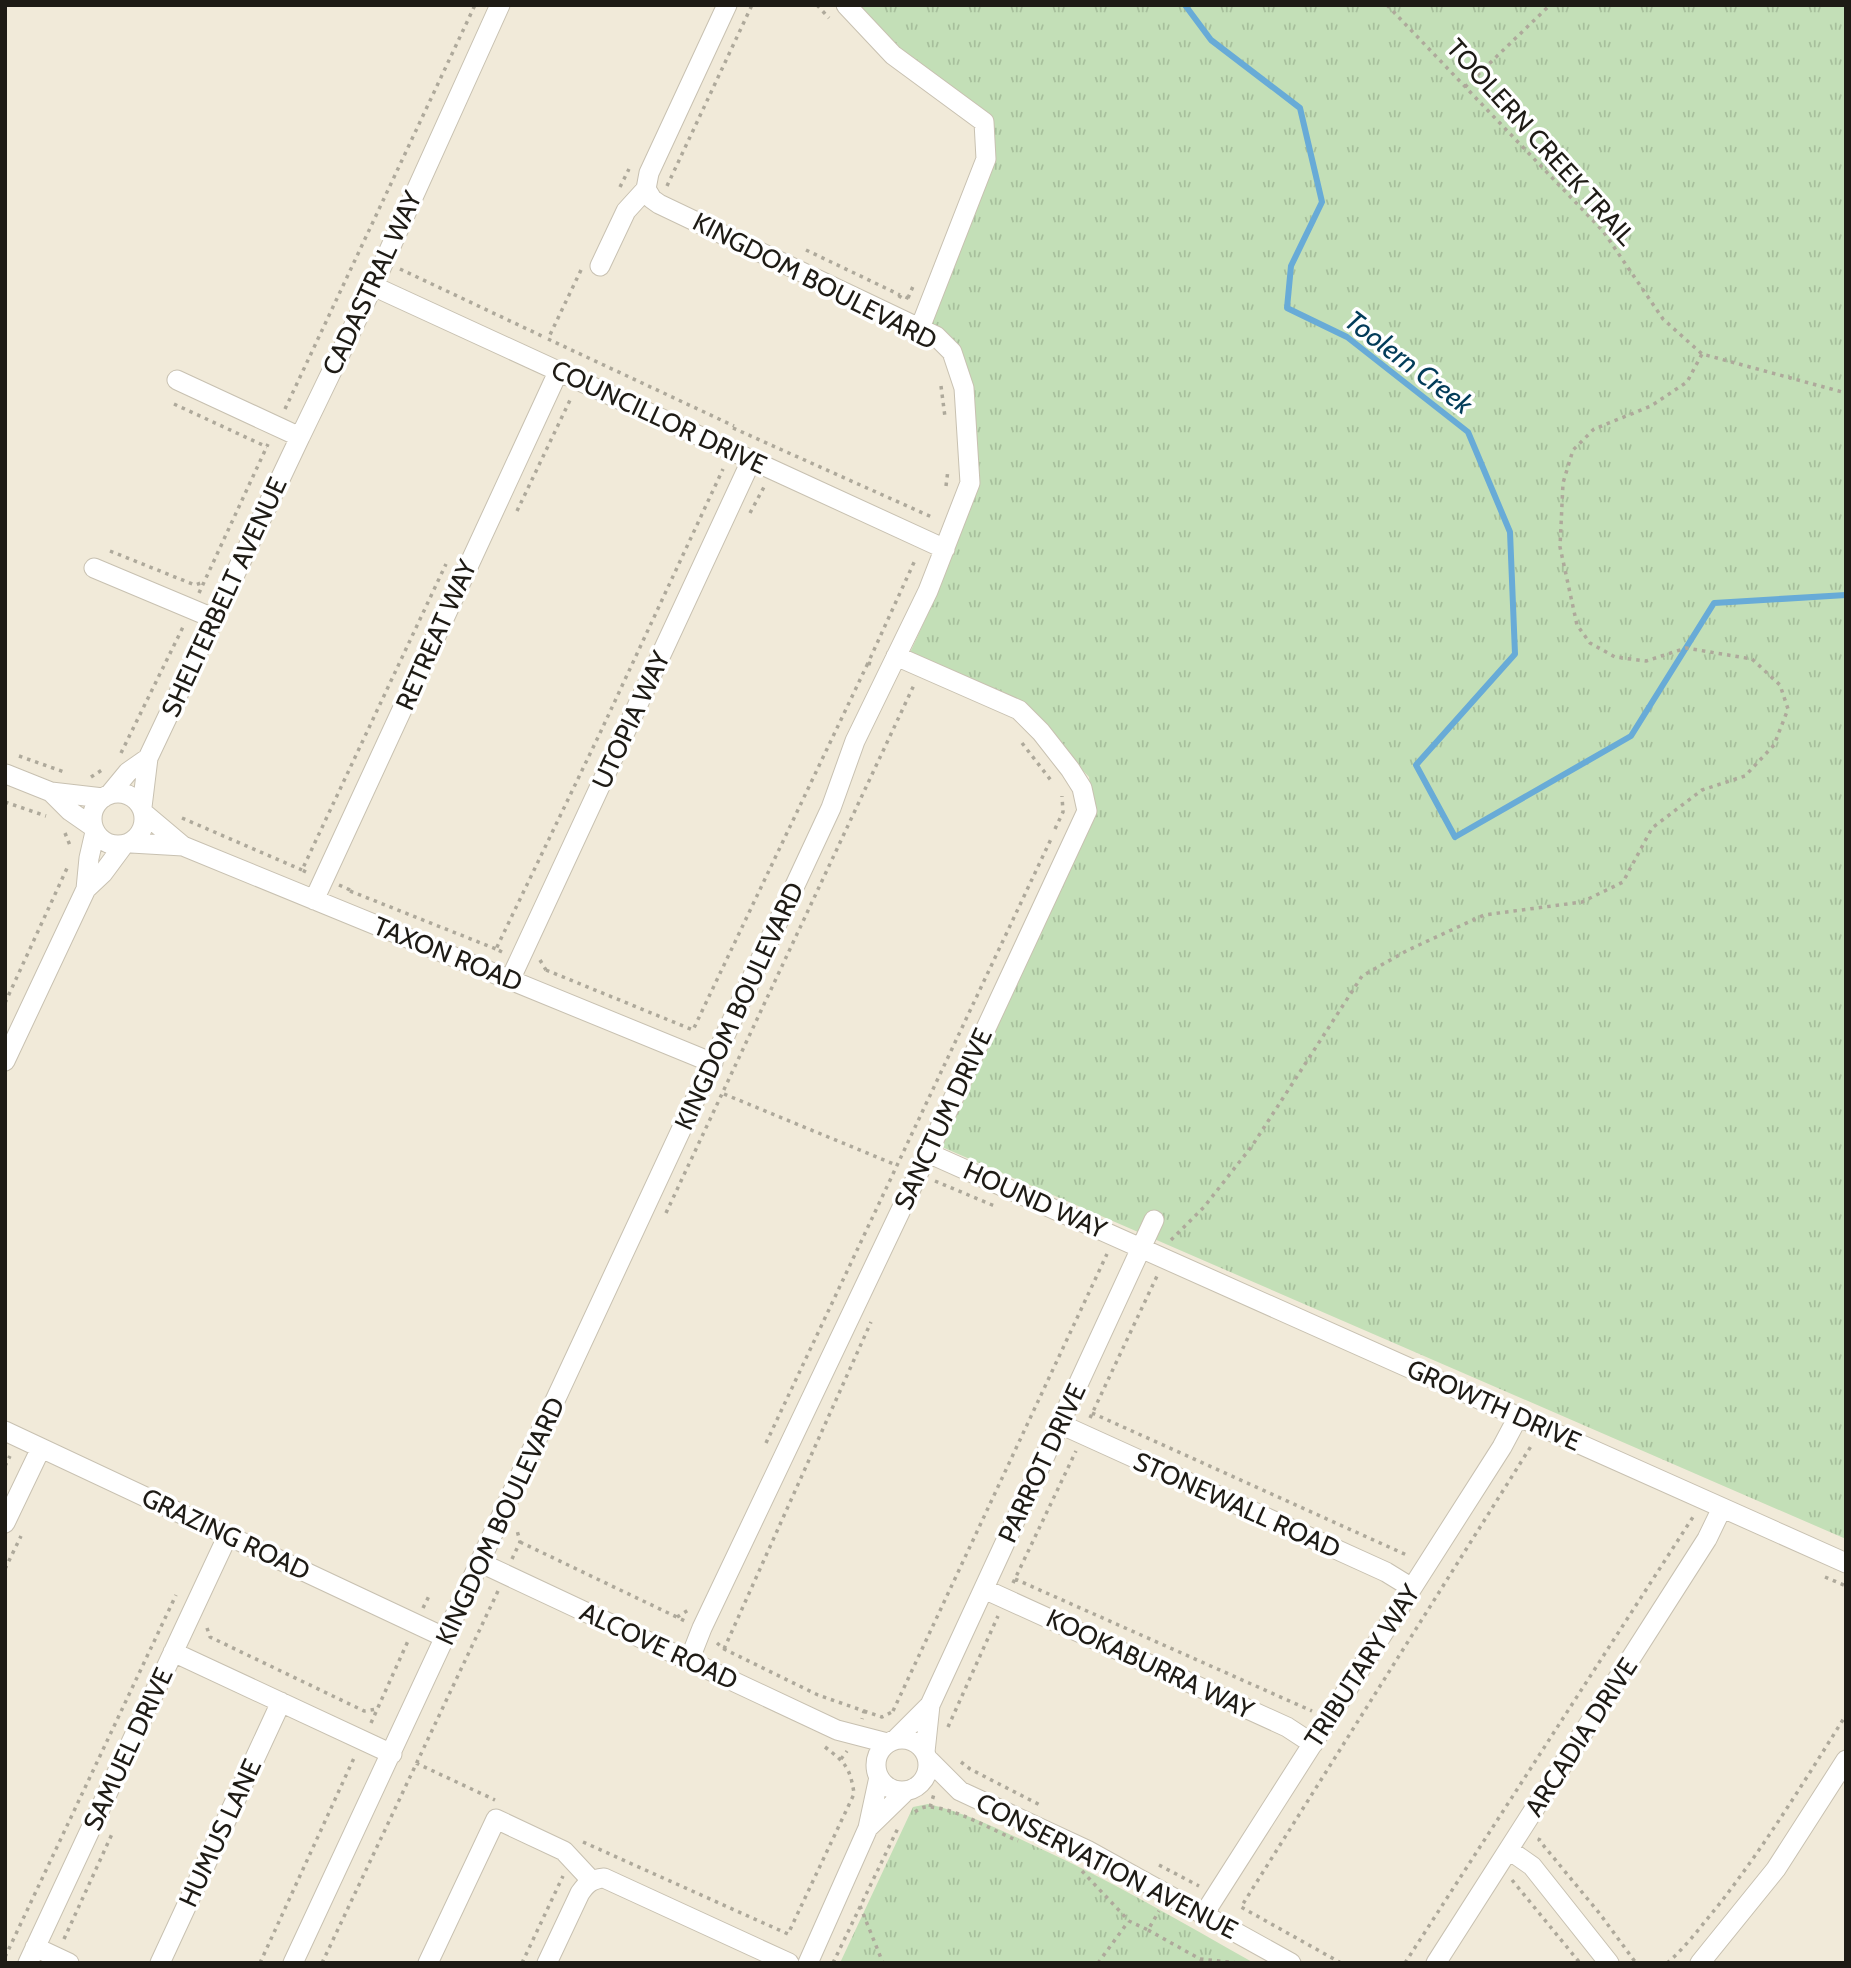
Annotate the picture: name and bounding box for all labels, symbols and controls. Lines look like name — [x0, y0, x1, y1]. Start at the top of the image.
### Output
street label: TOOLERN CREEK TRAIL — [1440, 32, 1642, 252]
street label: CADASTRAL WAY — [315, 186, 429, 380]
street label: KINGDOM BOULEVARD — [688, 205, 942, 357]
water label: Toolern Creek — [1338, 303, 1480, 422]
street label: COUNCILLOR DRIVE — [546, 353, 772, 481]
street label: SHELTERBELT AVENUE — [154, 472, 294, 722]
street label: RETREAT WAY — [389, 555, 483, 715]
street label: UTOPIA WAY — [585, 646, 677, 794]
street label: KINGDOM BOULEVARD — [667, 877, 811, 1135]
street label: TAXON ROAD — [369, 910, 527, 998]
street label: SANCTUM DRIVE — [887, 1023, 999, 1215]
street label: HOUND WAY — [959, 1154, 1112, 1246]
street label: GROWTH DRIVE — [1402, 1352, 1586, 1458]
street label: PARROT DRIVE — [991, 1378, 1093, 1548]
street label: KINGDOM BOULEVARD — [428, 1392, 572, 1650]
street label: STONEWALL ROAD — [1129, 1445, 1345, 1565]
street label: GRAZING ROAD — [137, 1481, 315, 1587]
street label: TRIBUTARY WAY — [1297, 1578, 1427, 1753]
street label: ALCOVE ROAD — [575, 1596, 743, 1696]
street label: KOOKABURRA WAY — [1041, 1602, 1259, 1726]
street label: ARCADIA DRIVE — [1518, 1652, 1644, 1822]
street label: SAMUEL DRIVE — [76, 1663, 180, 1835]
street label: HUMUS LANE — [172, 1754, 268, 1912]
street label: CONSERVATION AVENUE — [971, 1786, 1243, 1946]

